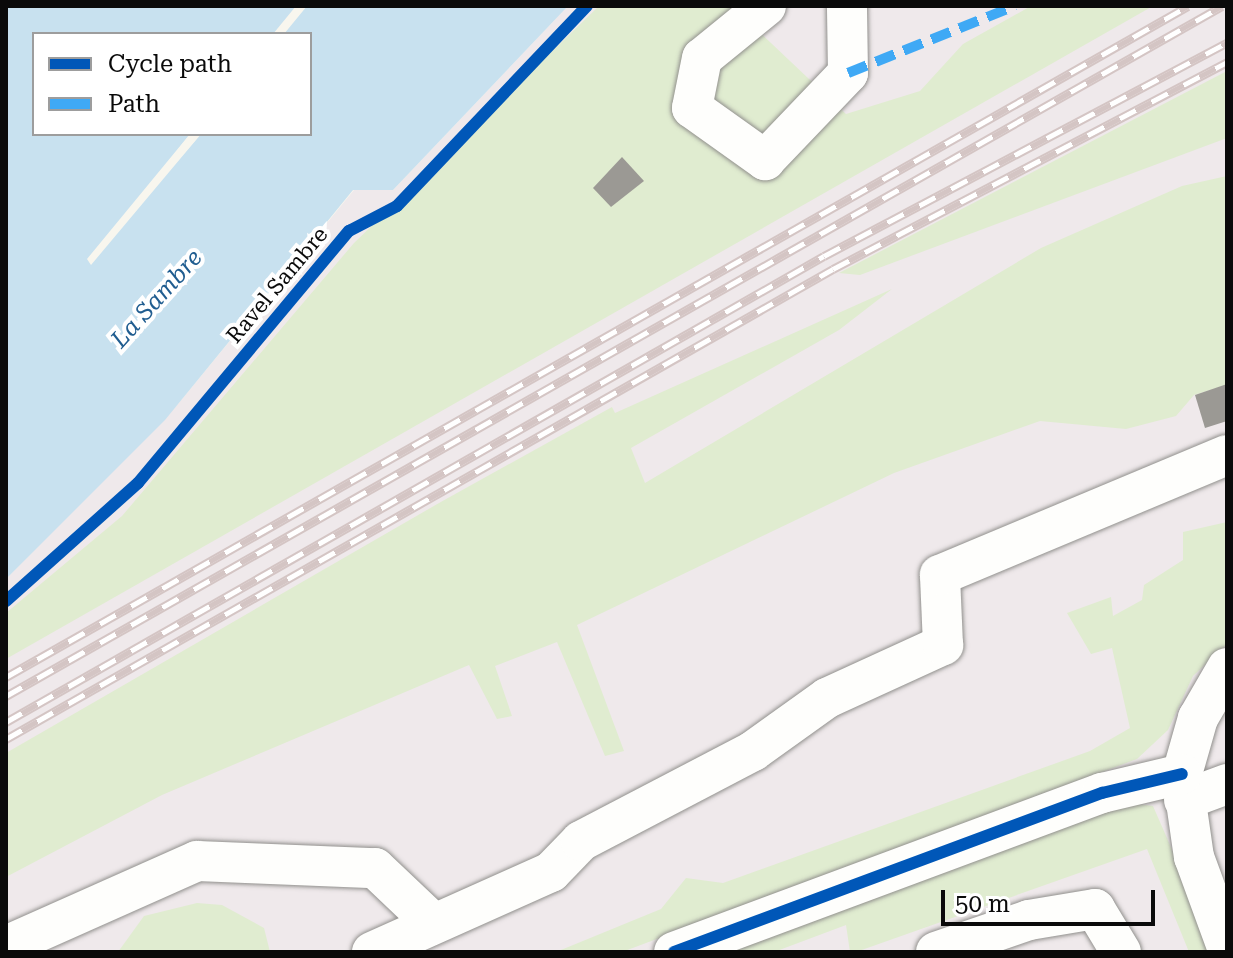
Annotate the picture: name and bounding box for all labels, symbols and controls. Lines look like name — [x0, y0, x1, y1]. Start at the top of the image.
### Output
legend — [32, 32, 312, 136]
text: Cycle path — [108, 50, 232, 78]
text: Path — [108, 90, 160, 118]
street label: Ravel Sambre — [221, 222, 333, 348]
water label: La Sambre — [105, 244, 209, 354]
scale bar — [945, 874, 1159, 924]
text: 50 m — [955, 890, 1010, 918]

